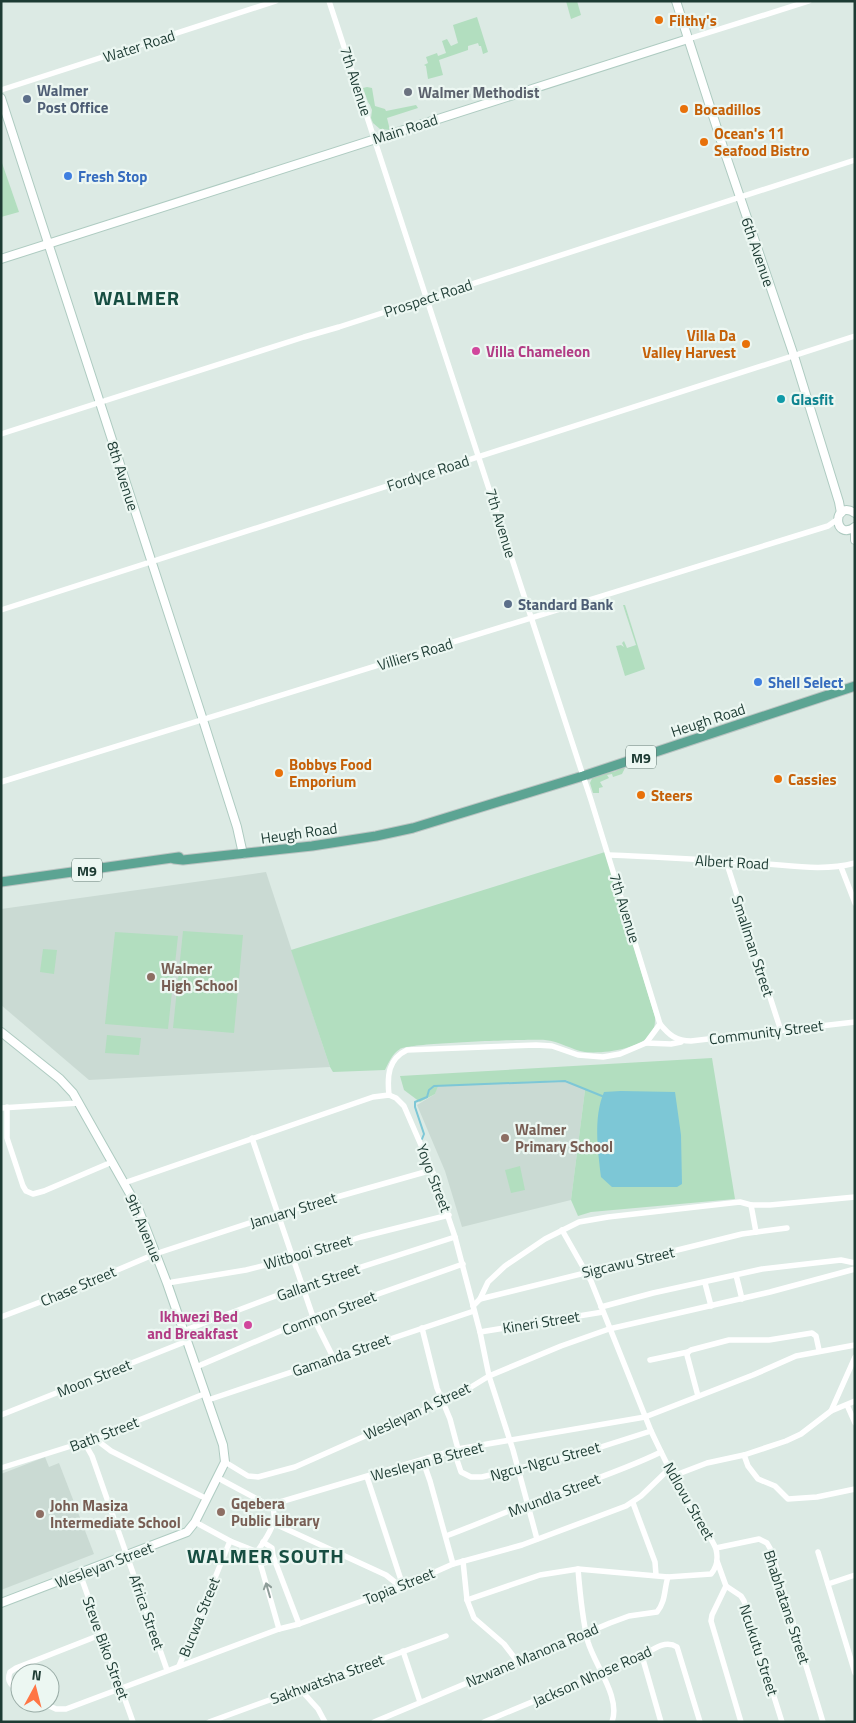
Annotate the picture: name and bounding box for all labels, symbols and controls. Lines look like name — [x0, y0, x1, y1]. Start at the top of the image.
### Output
place label: Filthy's — [669, 9, 717, 32]
marker: Filthy's — [653, 14, 665, 26]
street label: Water Road — [100, 24, 178, 68]
street label: 7th Avenue — [334, 43, 378, 119]
place label: Walmer Post Office — [37, 79, 109, 119]
place label: Walmer Methodist — [418, 81, 540, 104]
marker: Walmer Methodist — [402, 86, 414, 98]
marker: Walmer Post Office — [21, 93, 33, 105]
place label: Bocadillos — [694, 98, 761, 121]
marker: Bocadillos — [678, 103, 690, 115]
street label: Main Road — [369, 108, 441, 150]
place label: Ocean's 11 Seafood Bistro — [714, 122, 809, 162]
marker: Ocean's 11 Seafood Bistro — [698, 136, 710, 148]
place label: Fresh Stop — [78, 165, 147, 188]
marker: Fresh Stop — [62, 170, 74, 182]
street label: 6th Avenue — [735, 214, 781, 290]
street label: Prospect Road — [381, 273, 475, 323]
district label: WALMER — [94, 282, 180, 313]
place label: Villa Da Valley Harvest — [642, 324, 737, 364]
marker: Villa Da Valley Harvest — [740, 338, 752, 350]
place label: Villa Chameleon — [486, 340, 590, 363]
marker: Villa Chameleon — [470, 345, 482, 357]
place label: Glasfit — [791, 388, 834, 411]
marker: Glasfit — [775, 393, 787, 405]
street label: 8th Avenue — [101, 438, 145, 514]
street label: Fordyce Road — [384, 449, 472, 497]
street label: 7th Avenue — [479, 485, 523, 561]
place label: Standard Bank — [518, 593, 614, 616]
marker: Standard Bank — [502, 598, 514, 610]
street label: Villiers Road — [374, 632, 456, 676]
place label: Shell Select — [768, 671, 844, 694]
marker: Shell Select — [752, 676, 764, 688]
street label: Heugh Road — [668, 697, 748, 743]
road number: M9 — [626, 746, 656, 769]
place label: Bobbys Food Emporium — [289, 753, 372, 793]
marker: Bobbys Food Emporium — [273, 767, 285, 779]
place label: Cassies — [788, 768, 837, 791]
marker: Cassies — [772, 773, 784, 785]
place label: Steers — [651, 784, 693, 807]
marker: Steers — [635, 789, 647, 801]
street label: Heugh Road — [259, 816, 339, 850]
street label: Albert Road — [694, 849, 770, 875]
road number: M9 — [72, 858, 102, 882]
street label: 7th Avenue — [603, 870, 647, 946]
street label: Smallman Street — [726, 892, 780, 1000]
place label: Walmer High School — [161, 957, 238, 997]
marker: Walmer High School — [145, 971, 157, 983]
street label: Community Street — [708, 1014, 825, 1050]
place label: Walmer Primary School — [515, 1118, 613, 1158]
marker: Walmer Primary School — [499, 1132, 511, 1144]
street label: Yoyo Street — [410, 1140, 458, 1216]
street label: January Street — [247, 1186, 340, 1234]
street label: 9th Avenue — [119, 1190, 169, 1266]
street label: Witbooi Street — [261, 1228, 356, 1276]
street label: Sigcawu Street — [579, 1240, 677, 1284]
street label: Gallant Street — [273, 1257, 363, 1307]
street label: Chase Street — [37, 1259, 120, 1312]
street label: Common Street — [279, 1284, 380, 1341]
street label: Kineri Street — [501, 1304, 582, 1339]
place label: Ikhwezi Bed and Breakfast — [147, 1305, 239, 1345]
marker: Ikhwezi Bed and Breakfast — [242, 1319, 254, 1331]
street label: Gamanda Street — [289, 1327, 394, 1383]
street label: Moon Street — [53, 1352, 135, 1403]
street label: Wesleyan A Street — [360, 1376, 475, 1446]
street label: Bath Street — [66, 1410, 142, 1458]
street label: Wesleyan B Street — [368, 1435, 487, 1487]
street label: Ngcu-Ngcu Street — [487, 1435, 603, 1487]
street label: Ndlovu Street — [657, 1458, 721, 1545]
street label: Mvundla Street — [505, 1467, 604, 1523]
place label: Gqebera Public Library — [231, 1492, 320, 1532]
place label: John Masiza Intermediate School — [50, 1494, 181, 1534]
marker: Gqebera Public Library — [215, 1506, 227, 1518]
marker: John Masiza Intermediate School — [34, 1508, 46, 1520]
street label: Wesleyan Street — [52, 1536, 157, 1594]
district label: WALMER SOUTH — [187, 1540, 345, 1571]
street label: Bhabhatane Street — [758, 1547, 816, 1668]
street label: Topia Street — [360, 1561, 439, 1611]
street label: Africa Street — [123, 1571, 171, 1653]
street label: Bucwa Street — [172, 1573, 226, 1661]
one-way arrow — [262, 1583, 272, 1599]
street label: Steve Biko Street — [77, 1593, 136, 1703]
street label: Ncukutu Street — [733, 1601, 785, 1699]
street label: Nzwane Manona Road — [462, 1617, 602, 1693]
street label: Jackson Nhose Road — [529, 1639, 655, 1713]
street label: Sakhwatsha Street — [267, 1648, 388, 1710]
north arrow — [10, 1663, 60, 1713]
text: N — [31, 1664, 43, 1686]

